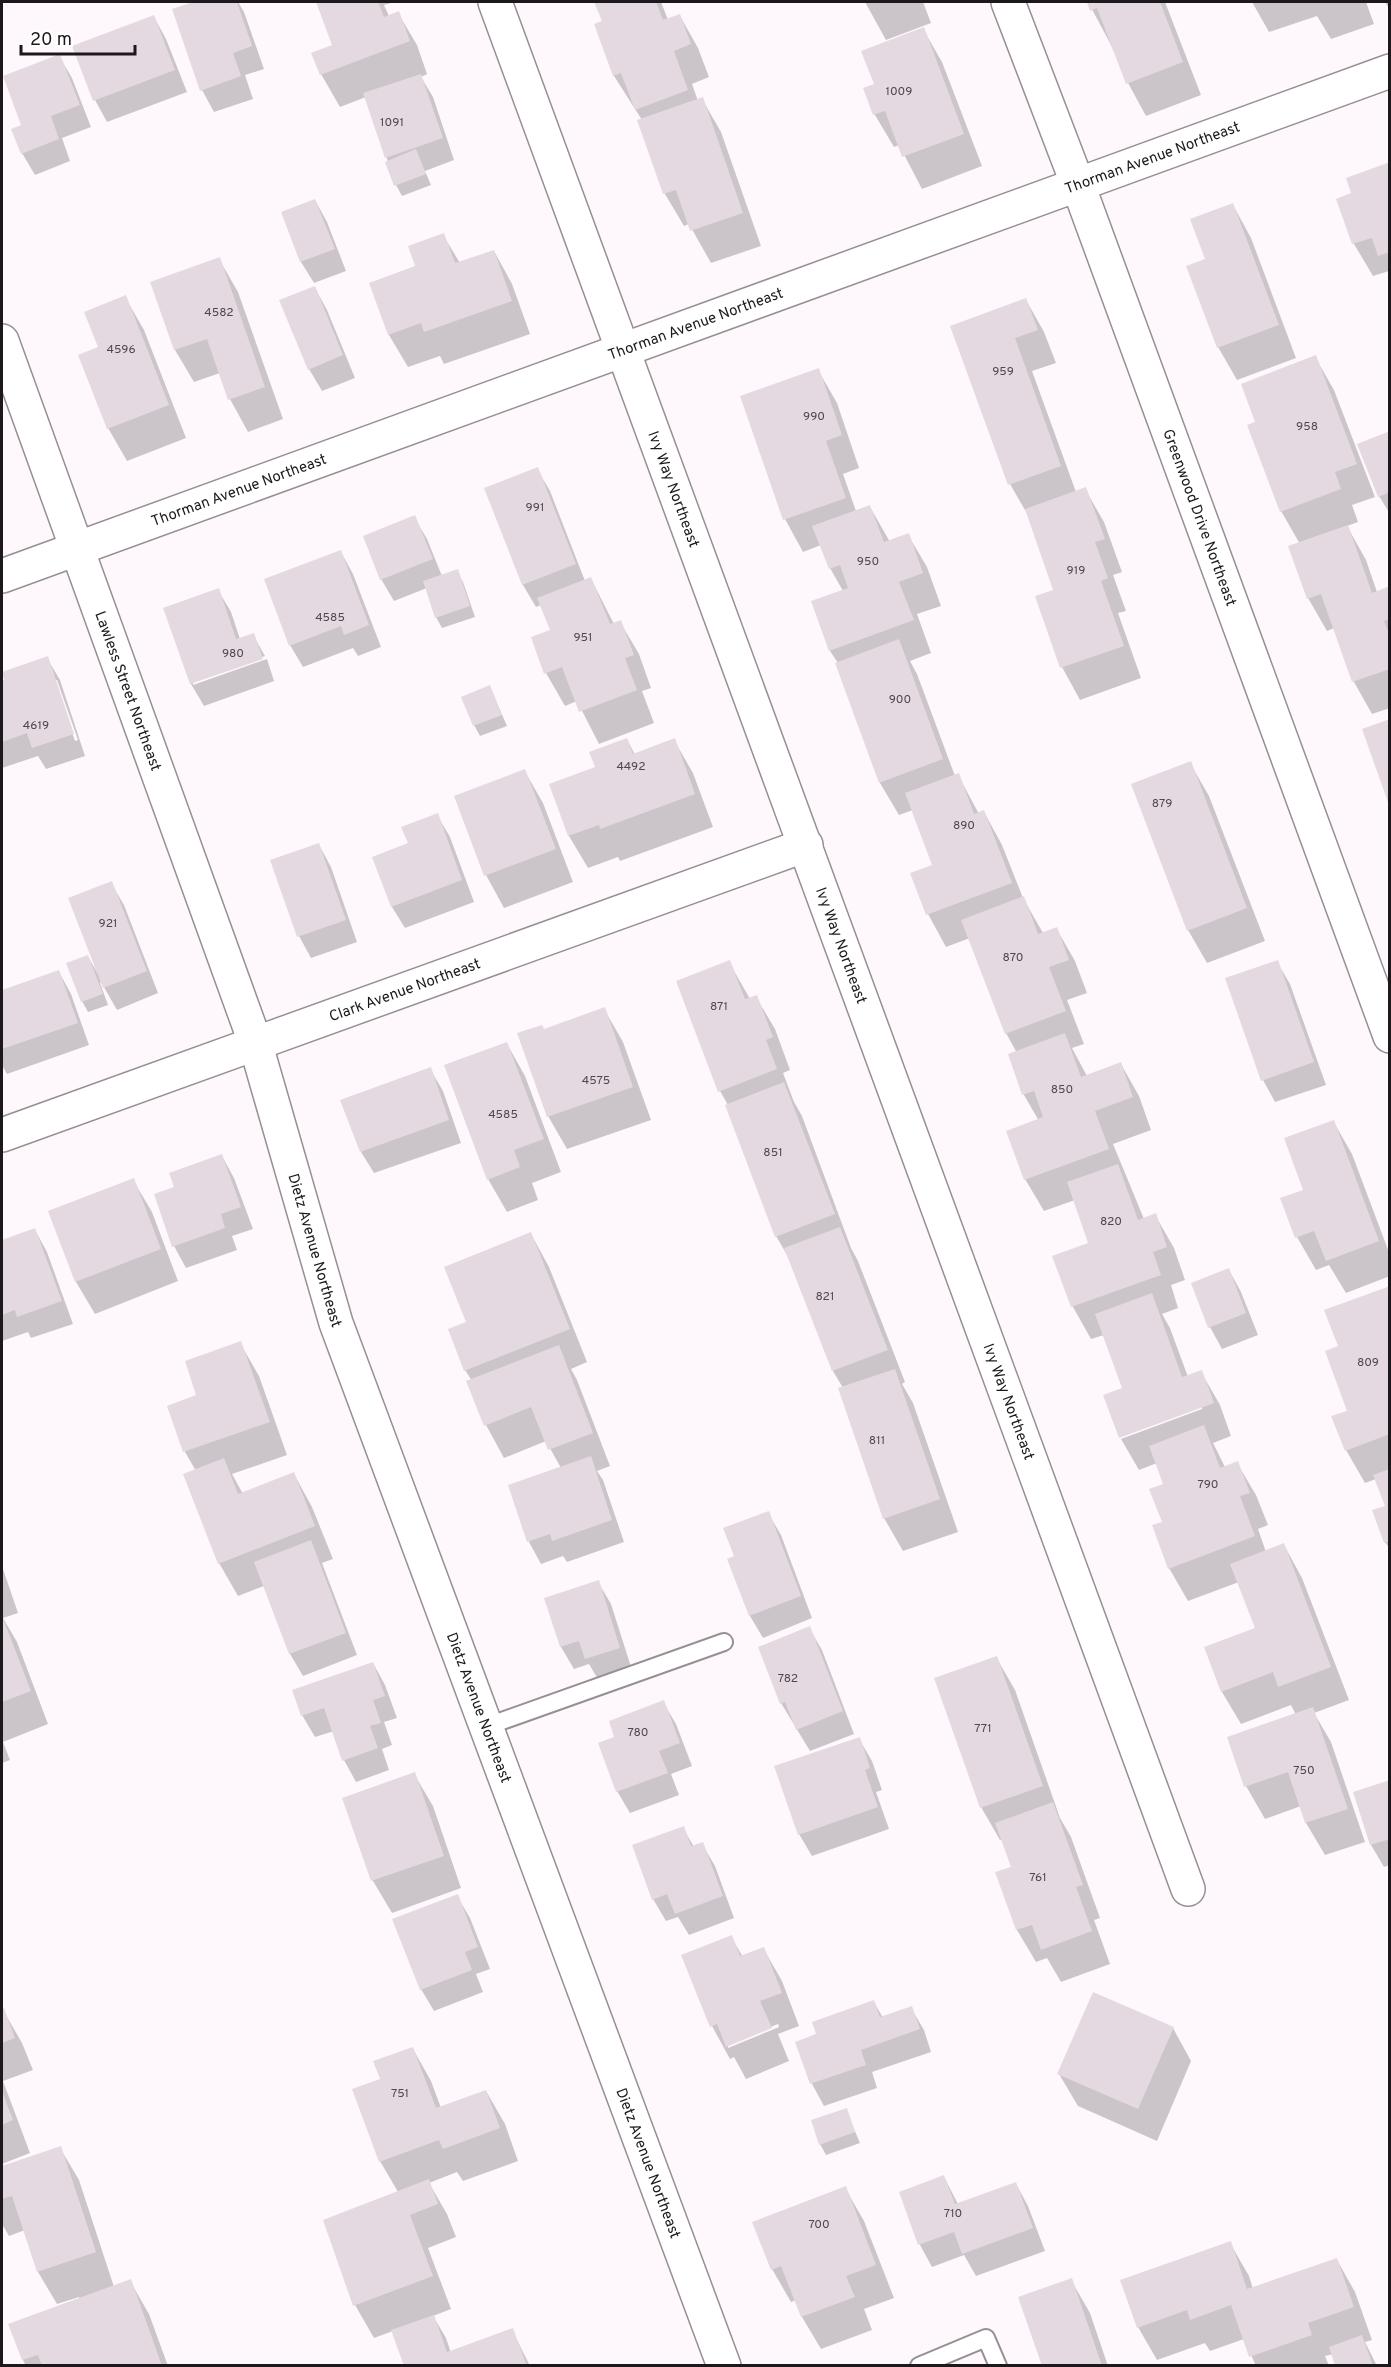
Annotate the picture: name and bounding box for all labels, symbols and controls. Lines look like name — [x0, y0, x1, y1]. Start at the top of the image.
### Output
scale bar — [21, 18, 135, 56]
text: 20 m — [30, 29, 72, 52]
house number: 1009 — [886, 84, 912, 100]
house number: 1091 — [380, 115, 404, 131]
street label: Thorman Avenue Northeast — [1063, 118, 1243, 199]
street label: Thorman Avenue Northeast — [606, 285, 786, 366]
house number: 4582 — [204, 305, 234, 321]
house number: 4596 — [106, 342, 136, 358]
house number: 959 — [992, 364, 1014, 380]
house number: 990 — [803, 409, 825, 425]
house number: 958 — [1296, 419, 1318, 435]
street label: Greenwood Drive Northeast — [1157, 427, 1240, 609]
street label: Ivy Way Northeast — [642, 429, 703, 551]
street label: Thorman Avenue Northeast — [149, 451, 329, 532]
house number: 991 — [526, 500, 544, 516]
house number: 950 — [857, 554, 879, 570]
house number: 919 — [1067, 563, 1085, 579]
street label: Lawless Street Northeast — [89, 609, 164, 774]
house number: 4585 — [315, 610, 345, 626]
house number: 951 — [573, 630, 593, 646]
house number: 980 — [222, 646, 244, 662]
house number: 900 — [889, 692, 911, 708]
house number: 4619 — [23, 718, 49, 734]
house number: 4492 — [616, 759, 646, 775]
house number: 879 — [1152, 796, 1172, 812]
house number: 890 — [953, 818, 975, 834]
street label: Ivy Way Northeast — [810, 885, 870, 1007]
house number: 921 — [99, 916, 117, 932]
house number: 870 — [1003, 950, 1023, 966]
street label: Clark Avenue Northeast — [327, 955, 483, 1027]
house number: 871 — [710, 999, 728, 1015]
house number: 4575 — [582, 1073, 610, 1089]
house number: 850 — [1051, 1082, 1073, 1098]
house number: 4585 — [488, 1107, 518, 1123]
house number: 851 — [763, 1145, 783, 1161]
street label: Dietz Avenue Northeast — [282, 1172, 345, 1331]
house number: 820 — [1100, 1214, 1122, 1230]
house number: 821 — [816, 1289, 834, 1305]
street label: Ivy Way Northeast — [978, 1341, 1038, 1463]
house number: 809 — [1357, 1355, 1379, 1371]
house number: 811 — [869, 1433, 885, 1449]
house number: 790 — [1197, 1477, 1219, 1493]
street label: Dietz Avenue Northeast — [441, 1630, 514, 1786]
house number: 782 — [778, 1671, 798, 1687]
house number: 771 — [974, 1721, 992, 1737]
house number: 780 — [628, 1725, 648, 1741]
house number: 750 — [1293, 1763, 1315, 1779]
house number: 761 — [1029, 1870, 1047, 1886]
house number: 751 — [391, 2086, 409, 2102]
street label: Dietz Avenue Northeast — [610, 2086, 684, 2242]
house number: 710 — [944, 2206, 962, 2222]
house number: 700 — [808, 2217, 830, 2233]

